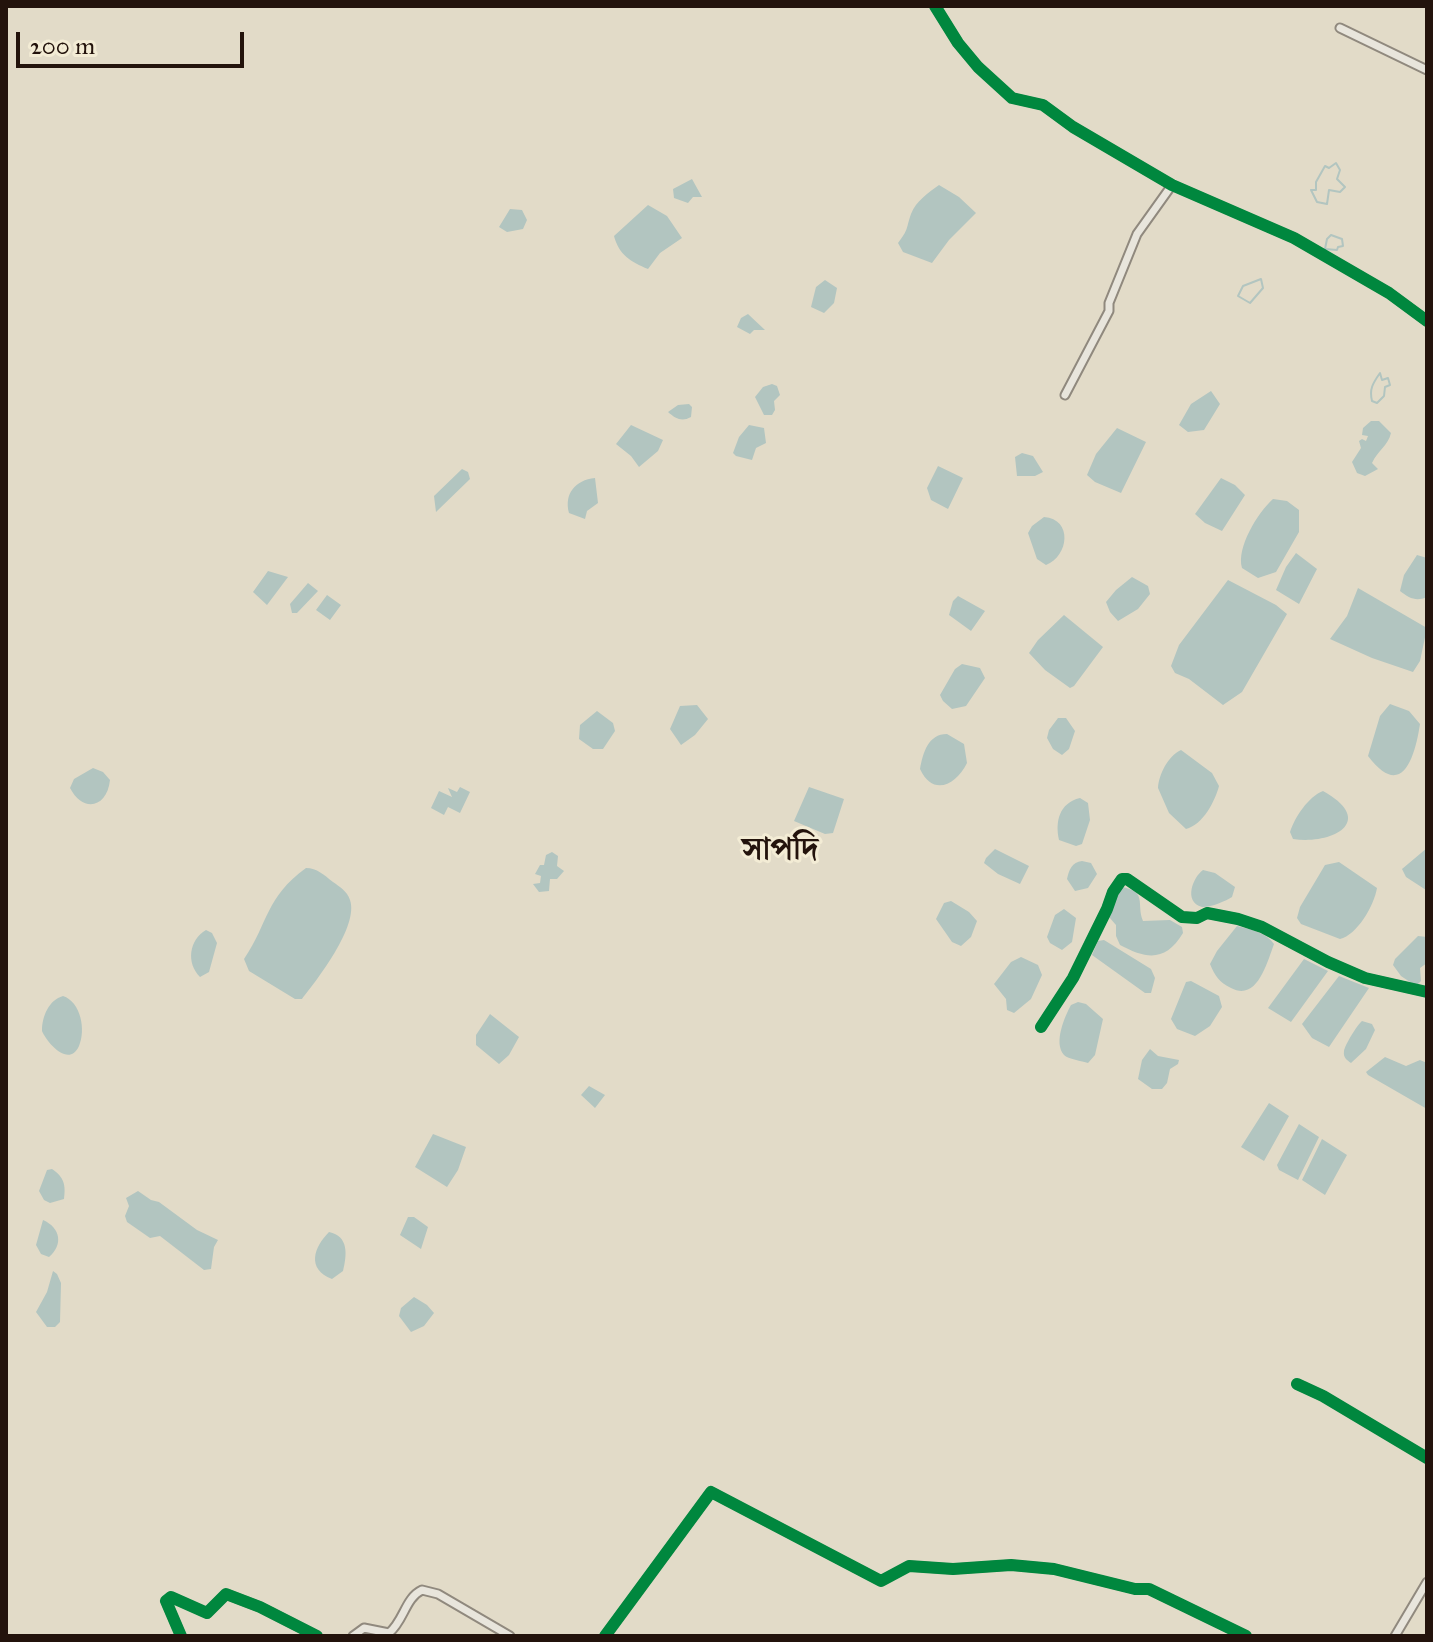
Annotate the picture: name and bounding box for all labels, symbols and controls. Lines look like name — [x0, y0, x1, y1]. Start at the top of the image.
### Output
scale bar — [20, 16, 248, 66]
text: 200 m — [30, 31, 95, 61]
district label: সাপদি — [741, 832, 819, 870]

